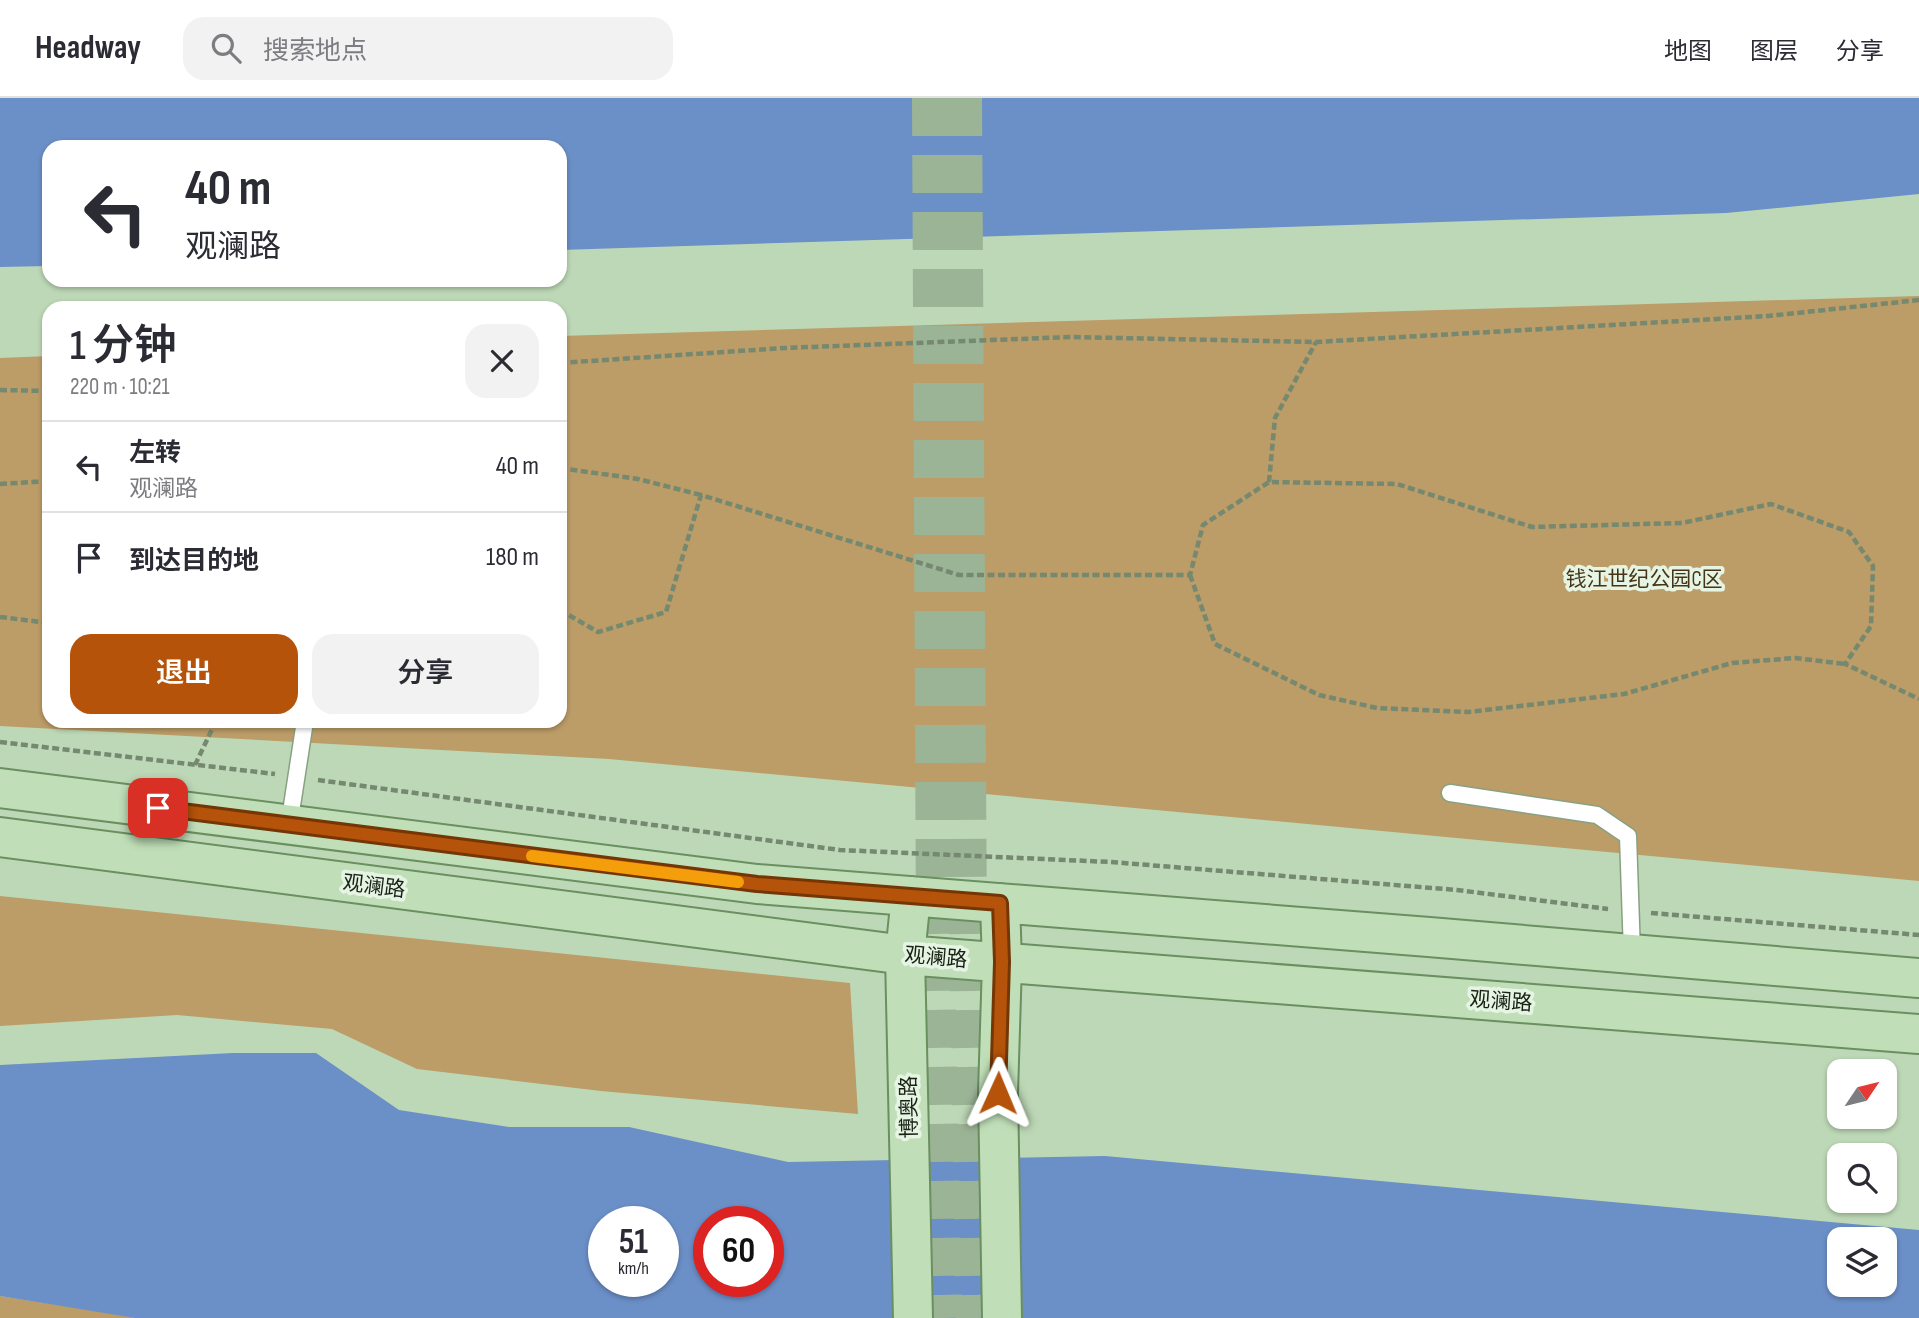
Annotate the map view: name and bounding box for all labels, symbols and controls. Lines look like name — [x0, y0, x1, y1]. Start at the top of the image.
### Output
search box — [183, 17, 673, 80]
text: Headway — [35, 28, 141, 68]
icon: search — [207, 29, 245, 67]
text: 搜索地点 — [263, 36, 367, 67]
text: 地图 — [1664, 37, 1712, 66]
text: 图层 — [1750, 37, 1798, 66]
text: 分享 — [1836, 37, 1884, 66]
text: 40 m — [185, 160, 271, 219]
icon: left — [70, 168, 161, 259]
text: 观澜路 — [185, 228, 281, 267]
text: 1 分钟 — [70, 321, 176, 372]
button: close — [465, 324, 539, 398]
text: 220 m · 10:21 — [70, 373, 170, 401]
text: 左转 — [129, 438, 181, 469]
icon: left — [70, 448, 108, 486]
text: 40 m — [496, 451, 539, 482]
text: 观澜路 — [129, 475, 198, 503]
icon: arrive — [70, 539, 108, 577]
text: 180 m — [486, 542, 539, 573]
text: 到达目的地 — [129, 546, 259, 577]
park label: 钱江世纪公园C区 — [1565, 567, 1723, 592]
button: 退出 — [70, 634, 298, 714]
button: 分享 — [312, 634, 539, 714]
pin — [128, 778, 188, 838]
icon: arrive — [139, 789, 177, 827]
street label: 观澜路 — [341, 870, 407, 903]
street label: 观澜路 — [903, 942, 968, 973]
street label: 观澜路 — [1469, 987, 1533, 1016]
position arrow — [961, 1056, 1035, 1130]
north arrow — [1827, 1059, 1897, 1129]
map controls — [1827, 1059, 1897, 1297]
street label: 博奥路 — [896, 1075, 923, 1139]
button: search — [1827, 1143, 1897, 1213]
speed limit sign: 60 — [693, 1206, 784, 1297]
text: 51 — [619, 1221, 648, 1264]
button: layers — [1827, 1227, 1897, 1297]
text: km/h — [618, 1258, 649, 1279]

